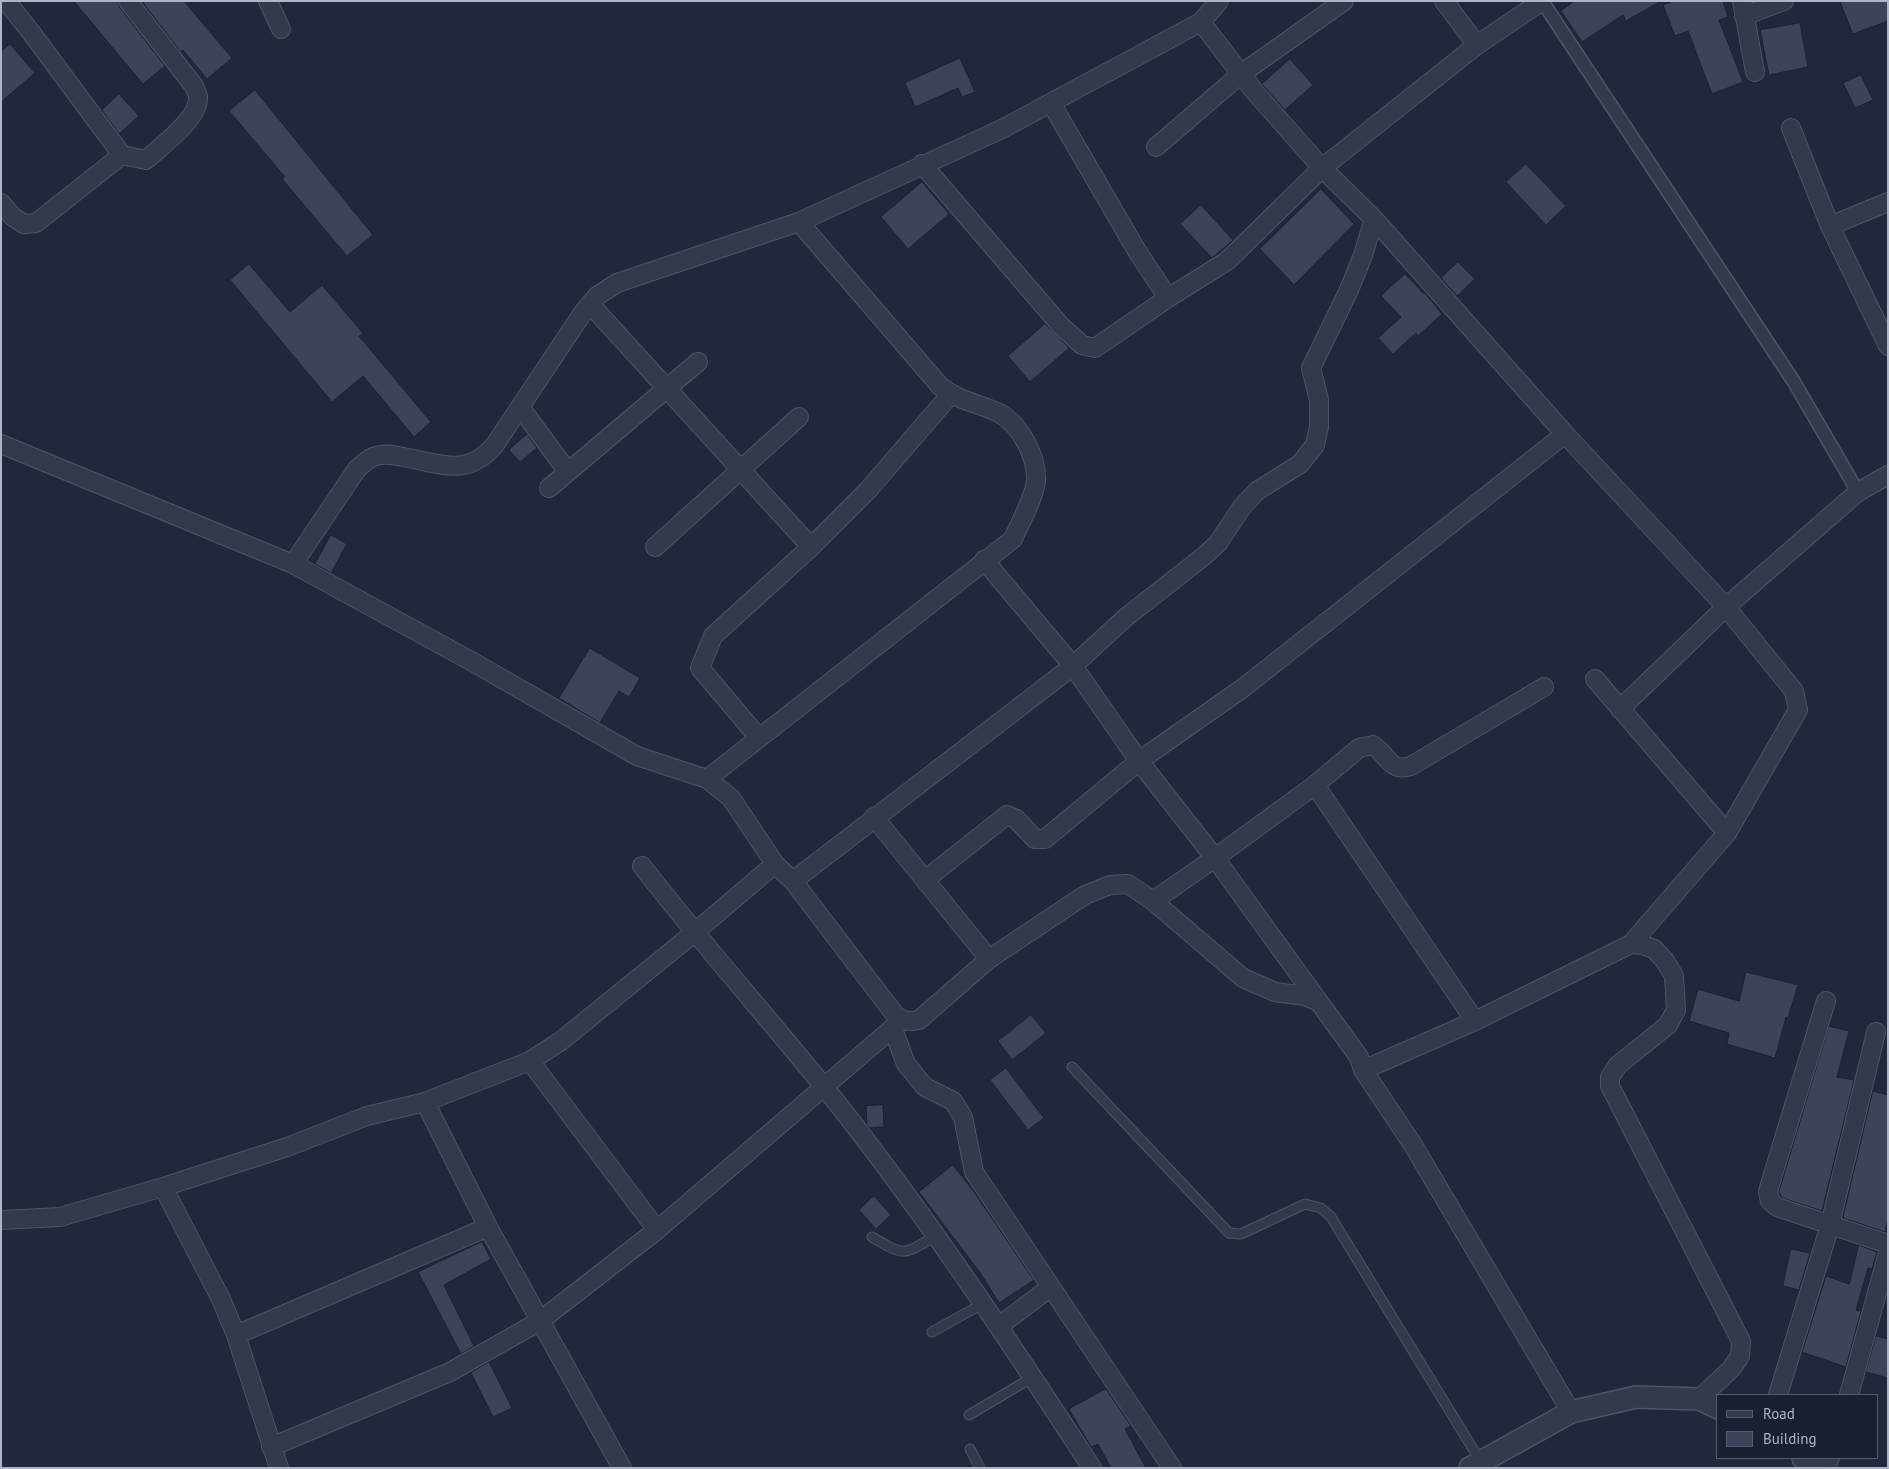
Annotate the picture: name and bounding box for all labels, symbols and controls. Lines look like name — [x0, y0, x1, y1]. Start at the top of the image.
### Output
legend — [1716, 1394, 1879, 1459]
text: Road — [1763, 1404, 1795, 1423]
text: Building — [1763, 1429, 1817, 1448]

